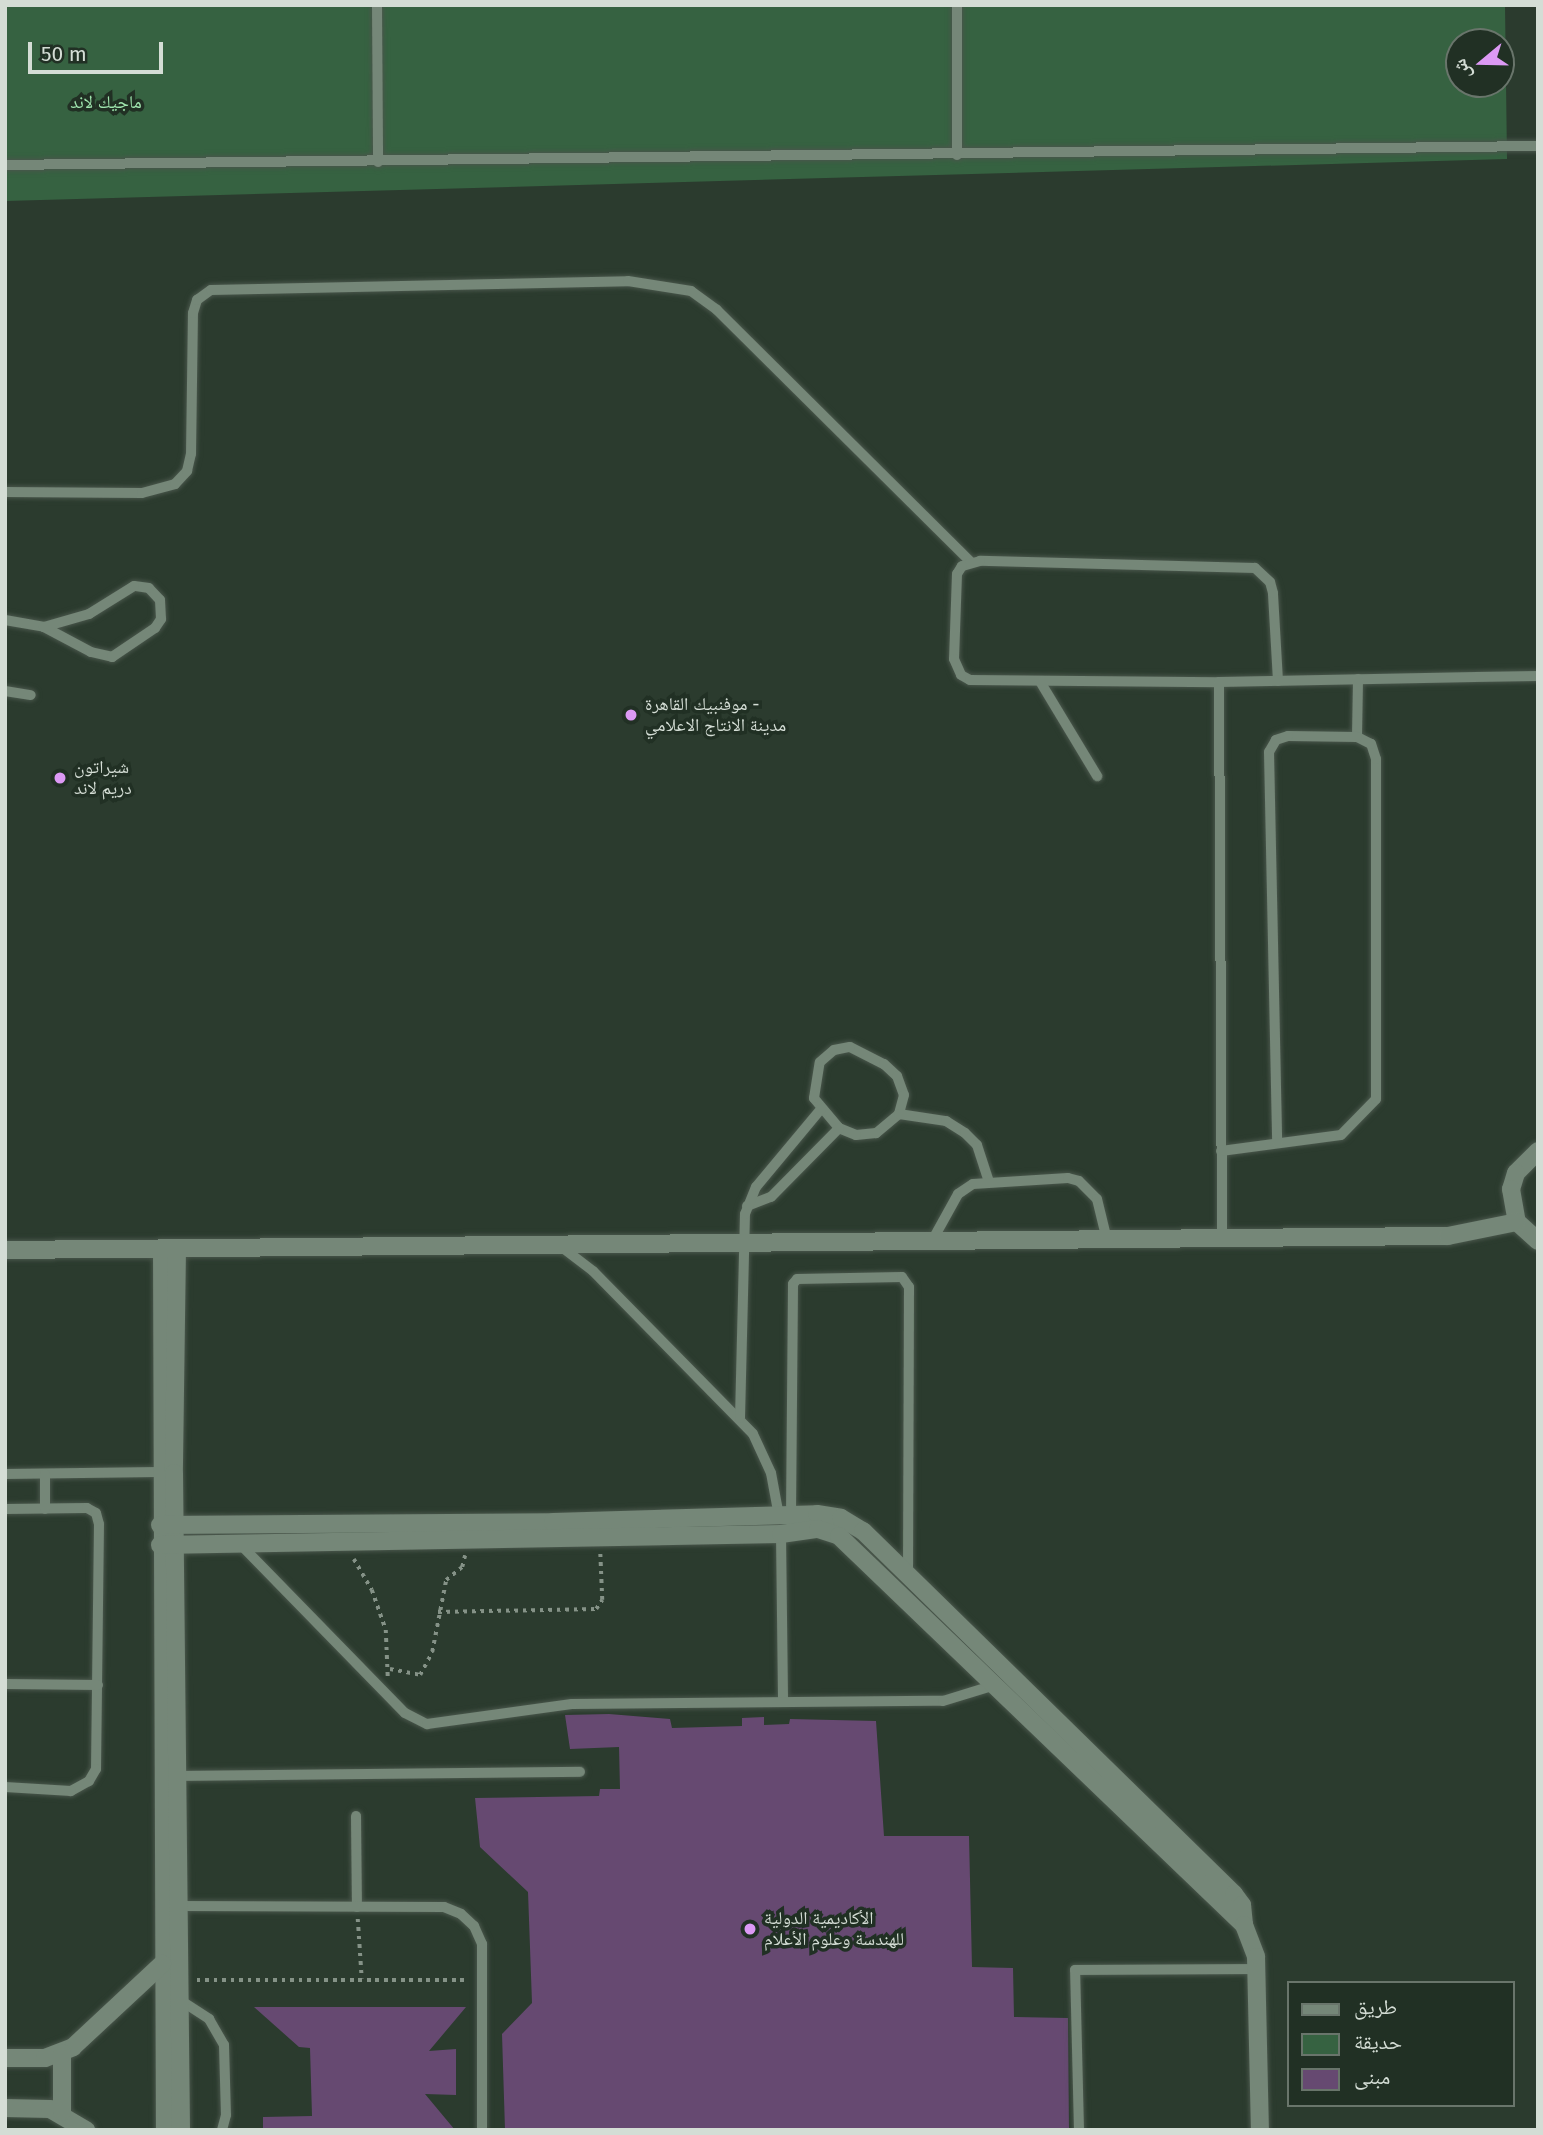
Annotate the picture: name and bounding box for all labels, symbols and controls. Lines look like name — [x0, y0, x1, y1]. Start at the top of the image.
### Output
scale bar — [32, 28, 166, 72]
north arrow — [1445, 28, 1515, 98]
text: 50 m — [41, 41, 87, 67]
text: ش — [1447, 56, 1476, 83]
park label: ماجيك لاند — [70, 91, 142, 113]
place label: موفنبيك القاهرة - مدينة الانتاج الاعلامي — [645, 694, 786, 736]
marker: موفنبيك القاهرة - مدينة الانتاج الاعلامي — [623, 707, 639, 723]
place label: شيراتون دريم لاند — [74, 757, 132, 800]
marker: شيراتون دريم لاند — [52, 770, 68, 786]
place label: الأكاديمية الدولية للهندسة وعلوم الأعلام — [764, 1908, 904, 1951]
marker: الأكاديمية الدولية للهندسة وعلوم الأعلام — [742, 1921, 758, 1937]
legend — [1288, 1981, 1515, 2107]
text: طريق — [1354, 1994, 1397, 2020]
text: حديقة — [1354, 2029, 1402, 2055]
text: مبنى — [1354, 2064, 1390, 2090]

